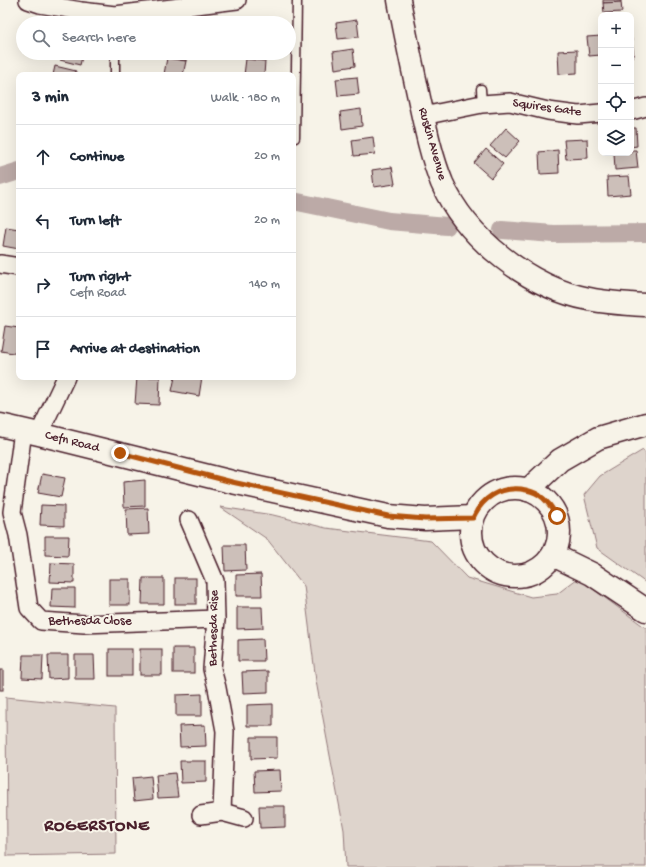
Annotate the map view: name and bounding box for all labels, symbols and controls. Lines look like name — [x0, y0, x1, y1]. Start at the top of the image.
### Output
map controls — [598, 12, 634, 156]
button: + — [598, 12, 634, 48]
search box — [16, 16, 296, 60]
icon: search — [30, 27, 52, 49]
text: Search here — [62, 29, 136, 47]
button: − — [598, 48, 634, 84]
button: locate — [598, 84, 634, 120]
text: 3 min — [32, 88, 69, 108]
text: Walk · 180 m — [211, 91, 280, 106]
street label: Squires Gate — [512, 96, 583, 120]
street label: Ruskin Avenue — [414, 106, 450, 182]
button: layers — [598, 120, 634, 156]
icon: ahead — [32, 146, 54, 168]
text: Continue — [70, 148, 124, 166]
text: 20 m — [254, 149, 280, 164]
icon: left — [32, 210, 54, 232]
text: Turn left — [70, 212, 121, 230]
text: 20 m — [254, 213, 280, 228]
text: Turn right — [70, 268, 130, 286]
icon: right — [32, 274, 54, 296]
text: 140 m — [249, 277, 280, 292]
text: Cefn Road — [70, 286, 125, 301]
icon: arrive — [32, 338, 54, 360]
text: Arrive at destination — [70, 340, 200, 358]
street label: Cefn Road — [43, 428, 102, 456]
route end — [111, 444, 129, 462]
route start — [548, 507, 566, 525]
street label: Bethesda Rise — [206, 589, 222, 667]
street label: Bethesda Close — [47, 614, 132, 629]
district label: ROGERSTONE — [43, 817, 150, 837]

